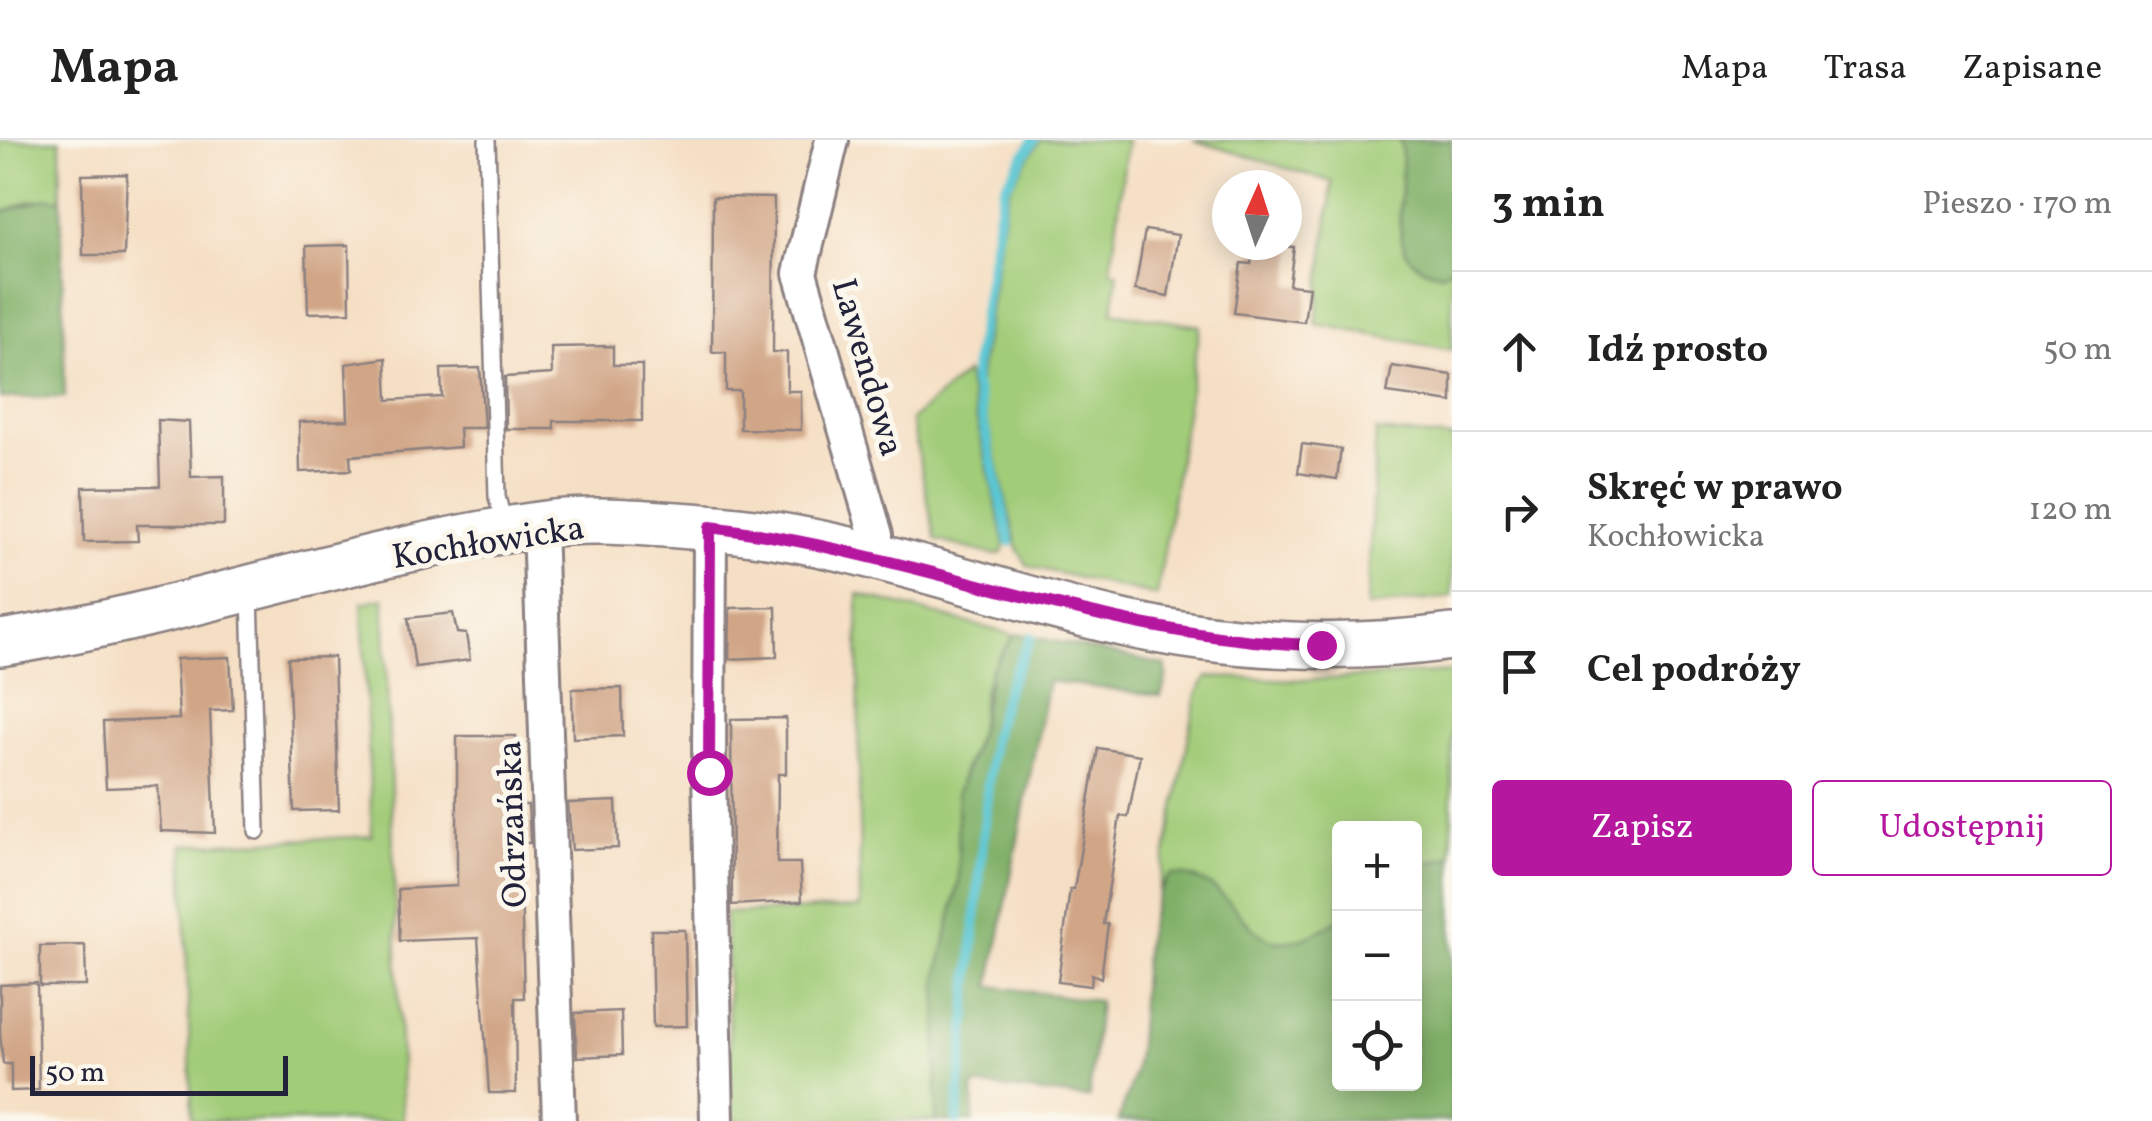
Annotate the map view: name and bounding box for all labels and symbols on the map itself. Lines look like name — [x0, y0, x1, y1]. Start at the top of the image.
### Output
north arrow — [1212, 170, 1302, 260]
street label: Lawendowa — [818, 273, 914, 462]
street label: Kochłowicka — [389, 505, 588, 583]
route end — [1299, 623, 1345, 669]
street label: Odrzańska — [487, 739, 541, 908]
route start — [687, 750, 733, 796]
scale bar — [30, 1051, 288, 1096]

